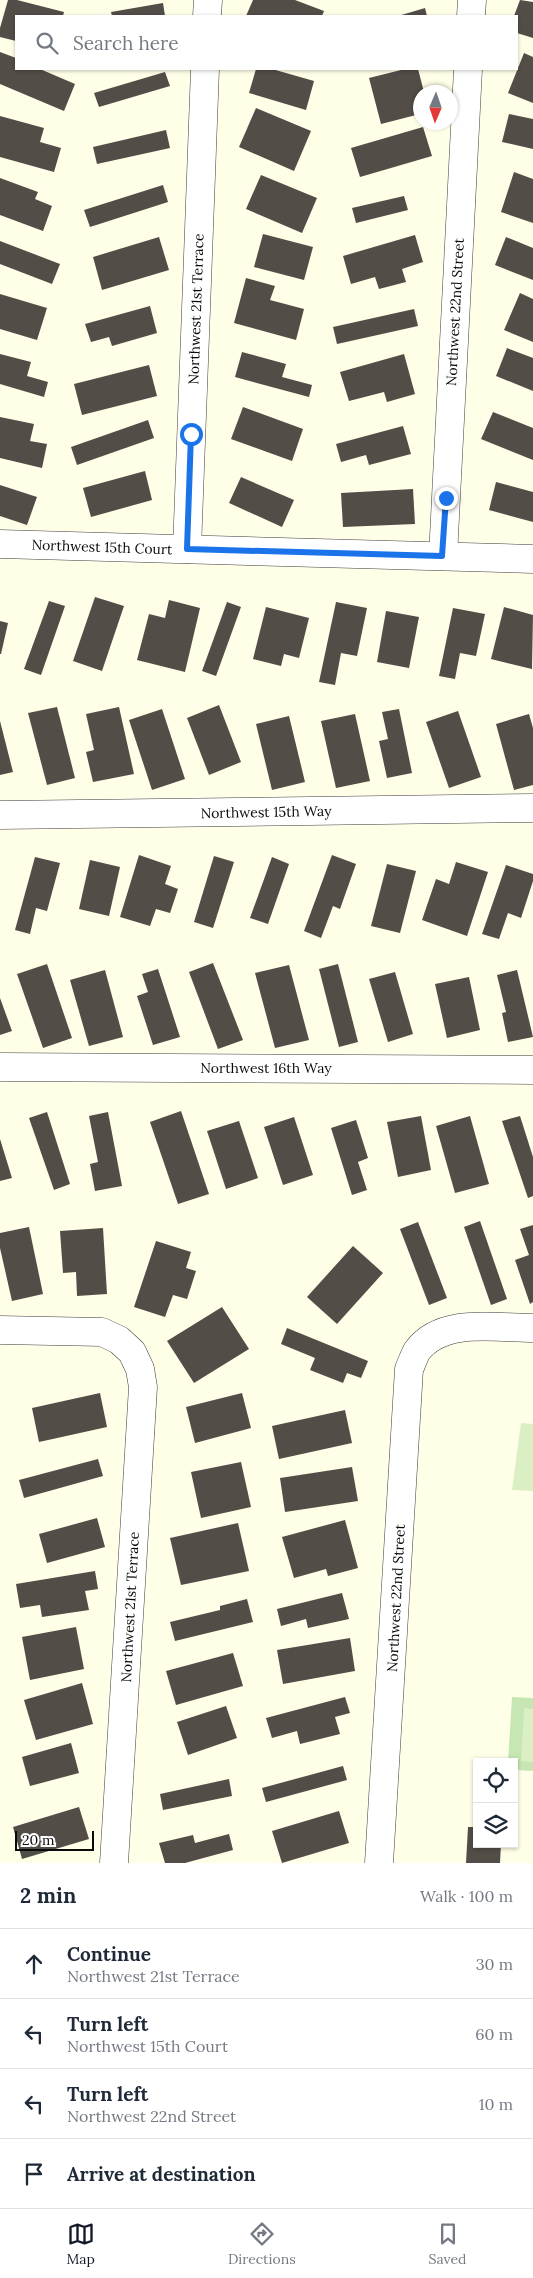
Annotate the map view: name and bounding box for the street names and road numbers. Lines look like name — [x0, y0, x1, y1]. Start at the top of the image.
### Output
street label: Northwest 21st Terrace — [184, 233, 208, 385]
street label: Northwest 22nd Street — [442, 237, 468, 386]
street label: Northwest 15th Court — [31, 536, 173, 558]
street label: Northwest 15th Way — [200, 802, 332, 822]
street label: Northwest 16th Way — [200, 1059, 332, 1077]
street label: Northwest 22nd Street — [383, 1523, 409, 1672]
street label: Northwest 21st Terrace — [117, 1531, 143, 1683]

